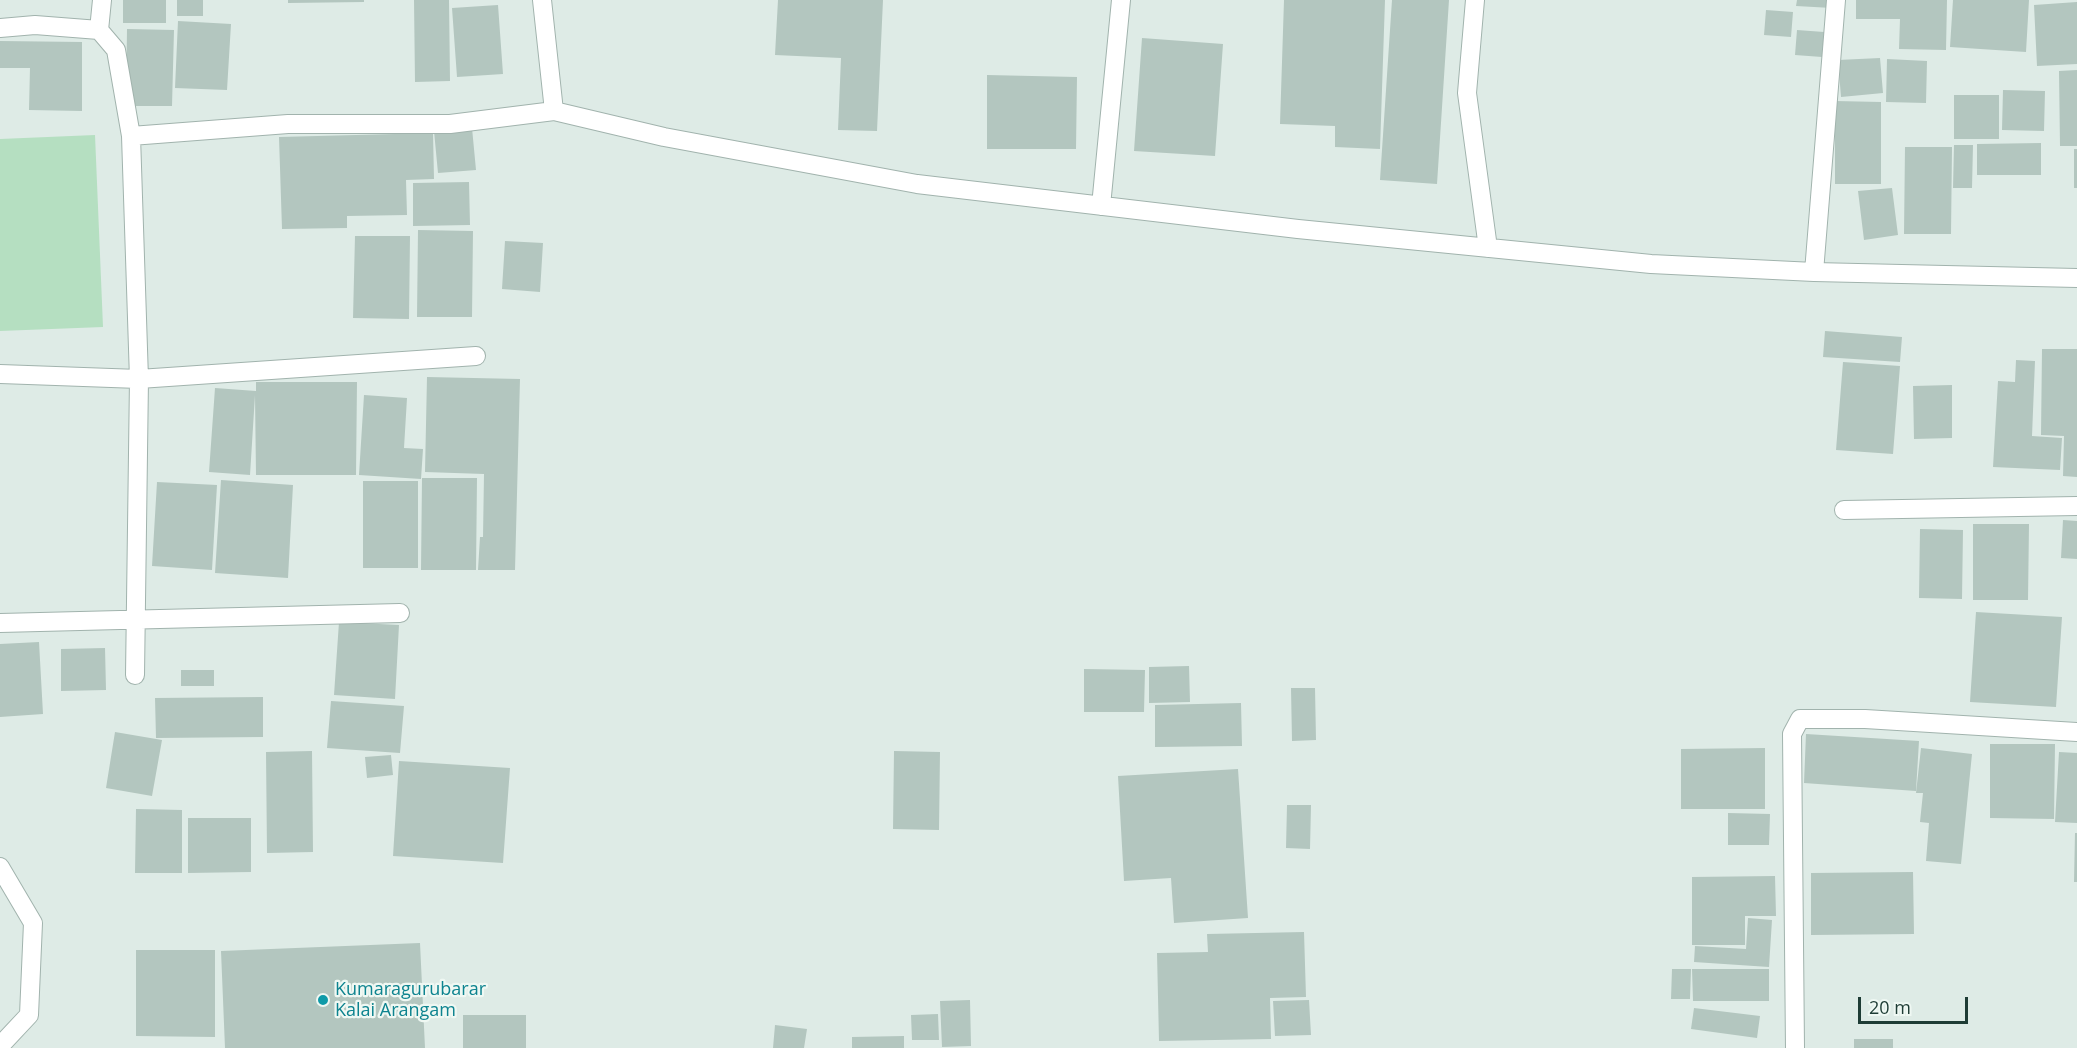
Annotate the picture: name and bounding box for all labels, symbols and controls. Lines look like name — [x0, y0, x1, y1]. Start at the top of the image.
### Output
place label: Kumaragurubarar Kalai Arangam — [335, 979, 486, 1022]
scale bar — [1861, 985, 1970, 1023]
marker: Kumaragurubarar Kalai Arangam — [316, 993, 330, 1007]
text: 20 m — [1869, 995, 1911, 1019]

